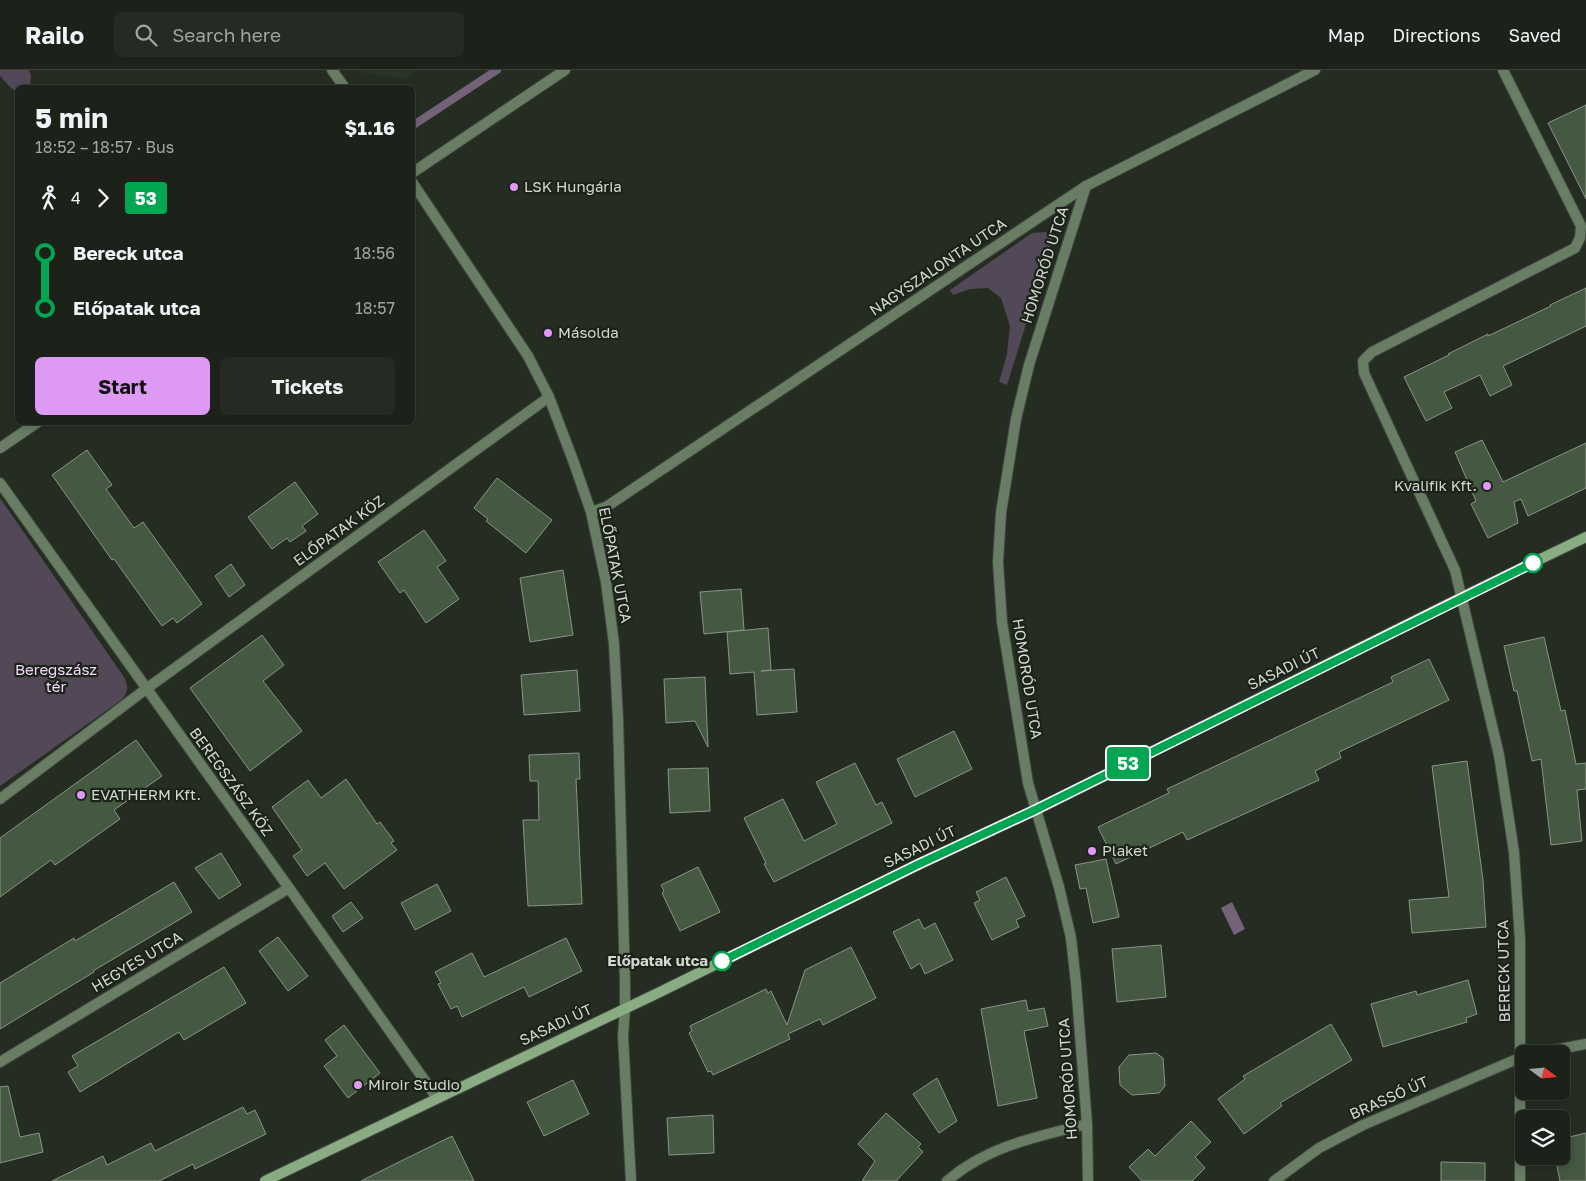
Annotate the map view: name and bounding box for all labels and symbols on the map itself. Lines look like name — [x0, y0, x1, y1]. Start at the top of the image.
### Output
place label: LSK Hungária — [524, 177, 622, 195]
marker: LSK Hungária — [508, 181, 520, 193]
street label: HOMORÓD UTCA — [1017, 204, 1071, 325]
street label: NAGYSZALONTA UTCA — [866, 214, 1009, 319]
place label: Másolda — [558, 323, 619, 341]
marker: Másolda — [542, 327, 554, 339]
place label: Kvalifik Kft. — [1394, 476, 1477, 494]
marker: Kvalifik Kft. — [1481, 480, 1493, 492]
street label: ELŐPATAK KÖZ — [289, 491, 387, 569]
street label: ELŐPATAK UTCA — [596, 505, 636, 624]
unlabelled marker — [1523, 553, 1543, 573]
street label: HOMORÓD UTCA — [1010, 617, 1046, 740]
street label: SASADI ÚT — [1245, 643, 1323, 693]
park label: Beregszász tér — [15, 660, 97, 695]
street label: BEREGSZÁSZ KÖZ — [186, 724, 277, 839]
line badge: 53 — [1106, 747, 1150, 779]
place label: EVATHERM Kft. — [91, 785, 201, 803]
marker: EVATHERM Kft. — [75, 789, 87, 801]
street label: SASADI ÚT — [881, 821, 959, 871]
place label: Plaket — [1102, 841, 1148, 859]
marker: Plaket — [1086, 845, 1098, 857]
street label: BERECK UTCA — [1493, 920, 1513, 1023]
street label: HEGYES UTCA — [88, 927, 185, 995]
place label: Előpatak utca — [607, 951, 708, 969]
marker: Előpatak utca — [712, 951, 732, 971]
street label: SASADI ÚT — [516, 999, 595, 1049]
street label: HOMORÓD UTCA — [1054, 1018, 1080, 1141]
north arrow — [1515, 1045, 1570, 1100]
street label: BRASSÓ ÚT — [1346, 1072, 1431, 1122]
place label: Miroir Studio — [368, 1075, 460, 1093]
marker: Miroir Studio — [352, 1079, 364, 1091]

